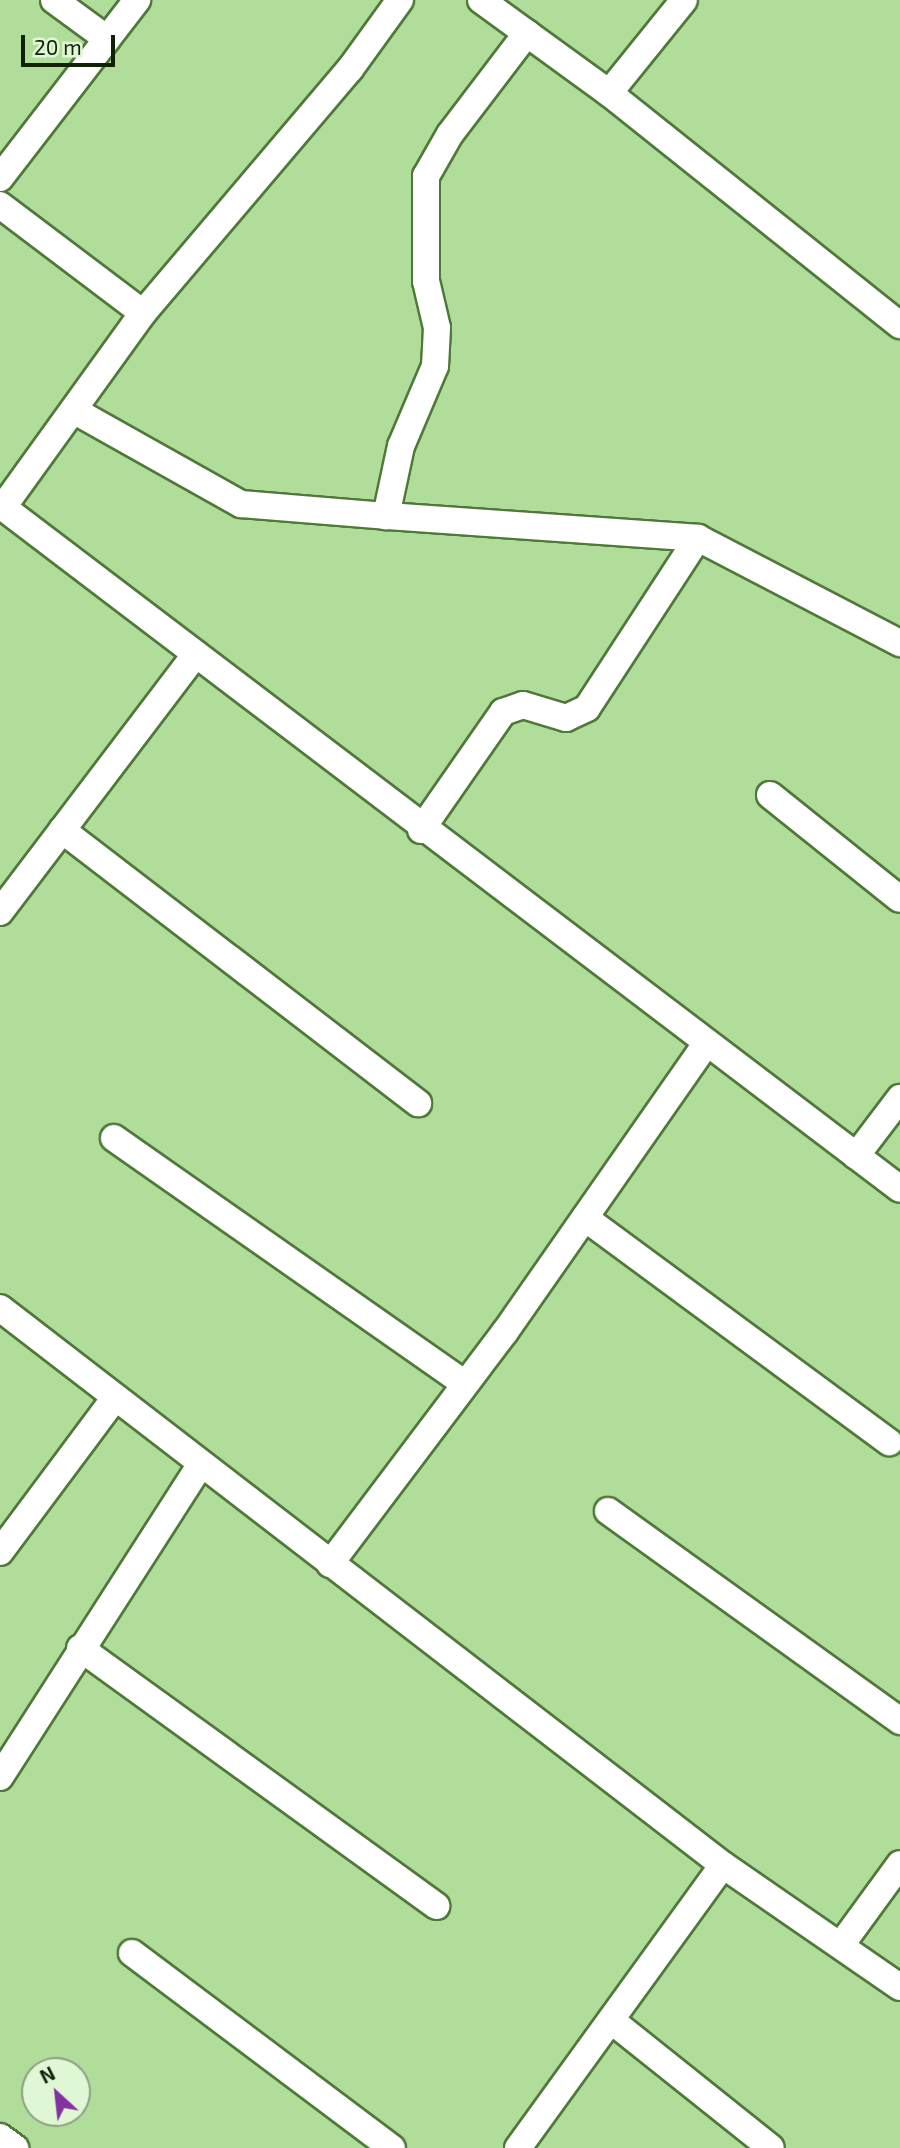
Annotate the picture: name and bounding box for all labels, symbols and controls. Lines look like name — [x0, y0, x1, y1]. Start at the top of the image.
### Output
scale bar — [24, 21, 119, 65]
text: 20 m — [34, 34, 82, 59]
north arrow — [21, 2057, 91, 2127]
text: N — [36, 2061, 58, 2088]

